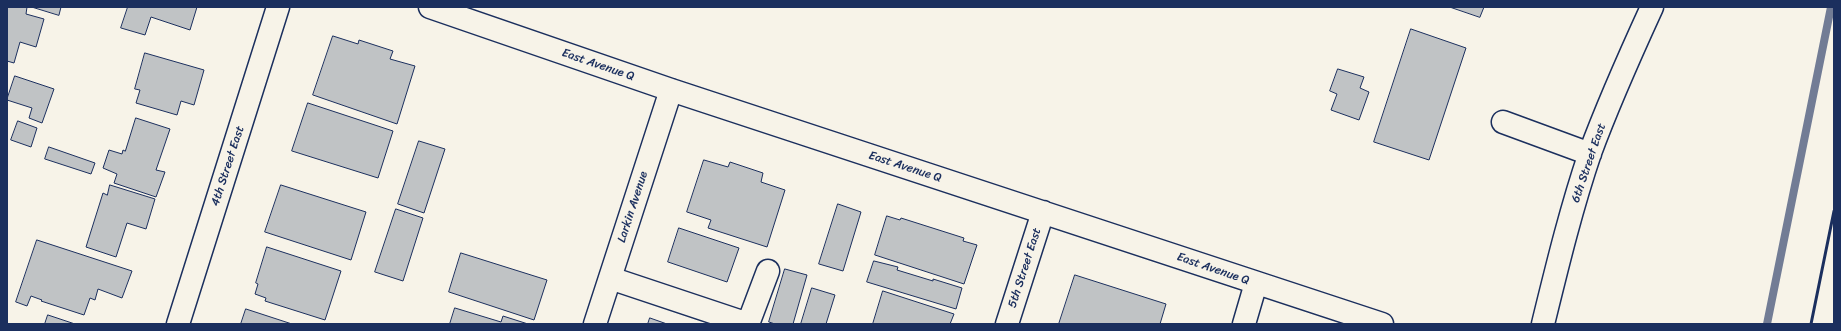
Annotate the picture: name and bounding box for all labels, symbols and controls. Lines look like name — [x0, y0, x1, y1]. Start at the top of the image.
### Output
street label: East Avenue Q — [560, 46, 636, 84]
street label: 6th Street East — [1569, 121, 1609, 205]
street label: 4th Street East — [208, 124, 248, 208]
street label: East Avenue Q — [867, 148, 943, 186]
street label: Larkin Avenue — [615, 170, 651, 244]
street label: 5th Street East — [1005, 226, 1045, 310]
street label: East Avenue Q — [1175, 250, 1251, 288]

